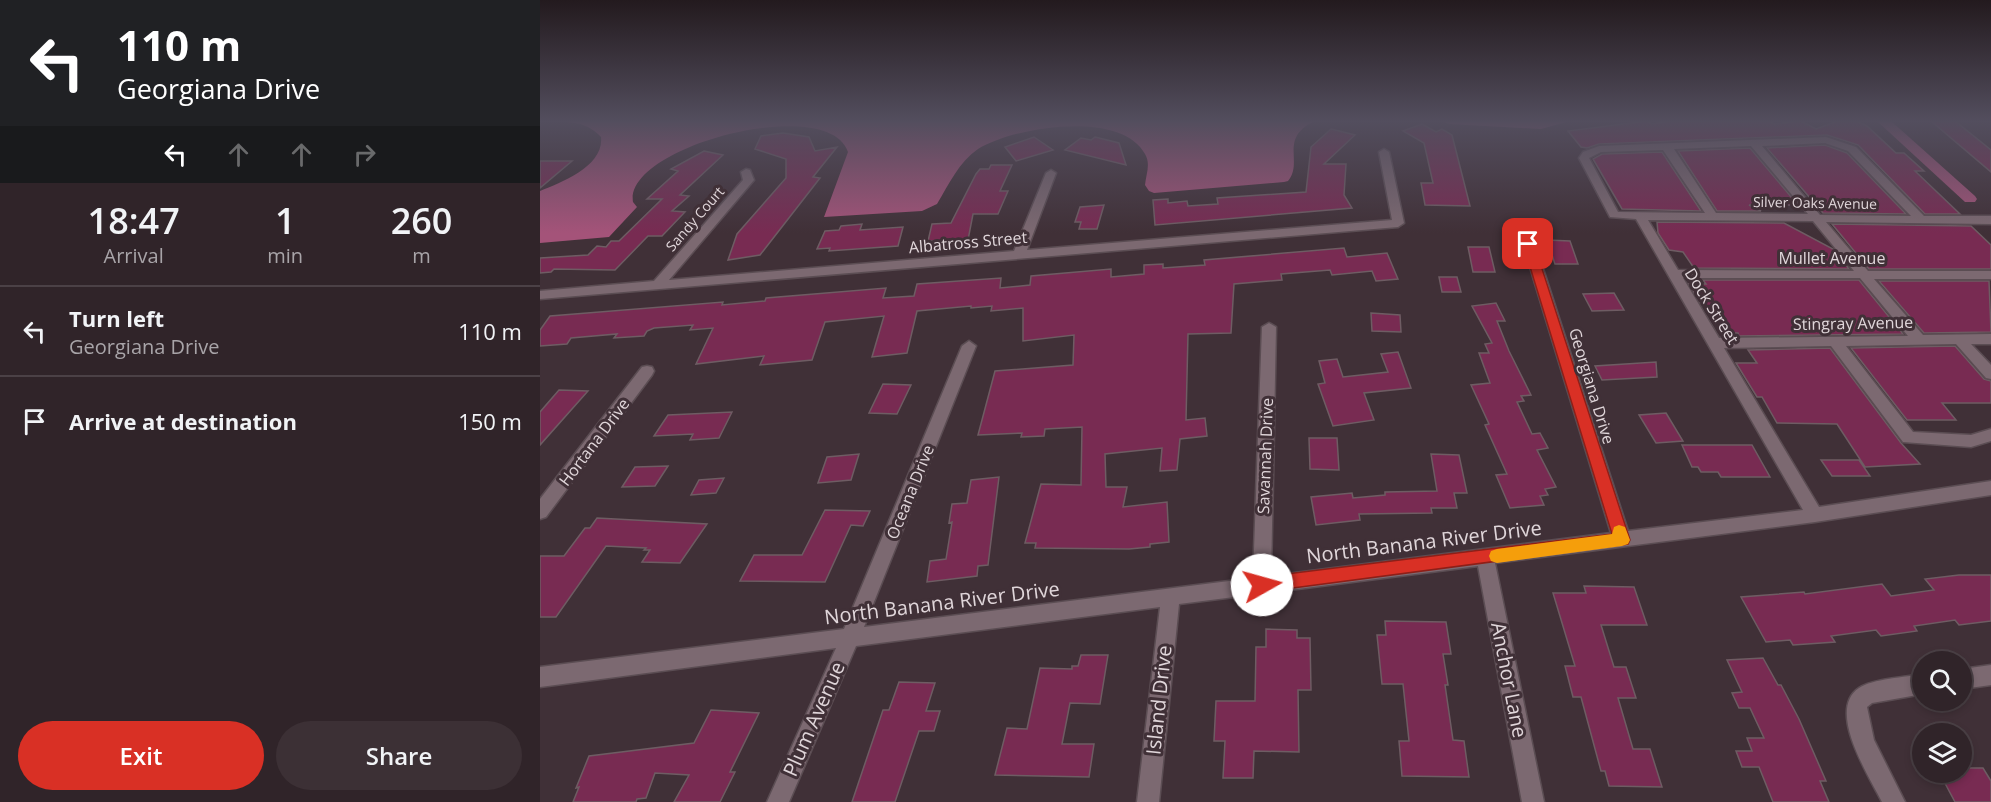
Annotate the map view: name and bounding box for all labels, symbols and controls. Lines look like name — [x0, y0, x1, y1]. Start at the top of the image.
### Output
text: 110 m — [117, 16, 241, 73]
icon: left — [18, 24, 96, 102]
text: Georgiana Drive — [117, 70, 320, 107]
icon: left — [159, 138, 192, 171]
icon: ahead — [222, 138, 255, 171]
icon: ahead — [285, 138, 318, 171]
icon: right — [348, 138, 381, 171]
street label: Sandy Court — [661, 182, 728, 255]
street label: Silver Oaks Avenue — [1753, 192, 1877, 213]
text: 18:47 — [88, 196, 180, 245]
text: 1 — [275, 196, 296, 245]
text: 260 — [391, 196, 452, 245]
pin — [1502, 218, 1553, 269]
street label: Albatross Street — [908, 226, 1028, 258]
icon: arrive — [1511, 227, 1544, 260]
text: Arrival — [104, 242, 164, 269]
text: min — [267, 242, 303, 269]
text: m — [412, 242, 431, 269]
street label: Mullet Avenue — [1779, 247, 1885, 269]
street label: Dock Street — [1680, 264, 1744, 349]
text: Turn left — [69, 303, 164, 333]
street label: Stingray Avenue — [1793, 311, 1913, 335]
icon: left — [18, 315, 51, 348]
text: 110 m — [458, 316, 522, 346]
street label: Georgiana Drive — [1564, 325, 1620, 447]
text: Georgiana Drive — [69, 333, 220, 360]
street label: Hortana Drive — [554, 394, 634, 490]
street label: Savannah Drive — [1252, 398, 1278, 514]
icon: arrive — [18, 405, 51, 438]
text: Arrive at destination — [69, 406, 297, 436]
text: 150 m — [458, 406, 522, 436]
street label: Oceana Drive — [881, 442, 939, 542]
street label: North Banana River Drive — [1305, 514, 1543, 569]
position arrow — [1230, 553, 1294, 617]
street label: North Banana River Drive — [823, 575, 1061, 630]
street label: Anchor Lane — [1485, 620, 1534, 740]
street label: Island Drive — [1139, 644, 1178, 756]
map controls — [1912, 651, 1972, 783]
button: search — [1912, 651, 1972, 711]
street label: Plum Avenue — [776, 657, 851, 780]
button: Exit — [18, 721, 264, 790]
button: Share — [276, 721, 522, 790]
button: layers — [1912, 723, 1972, 783]

